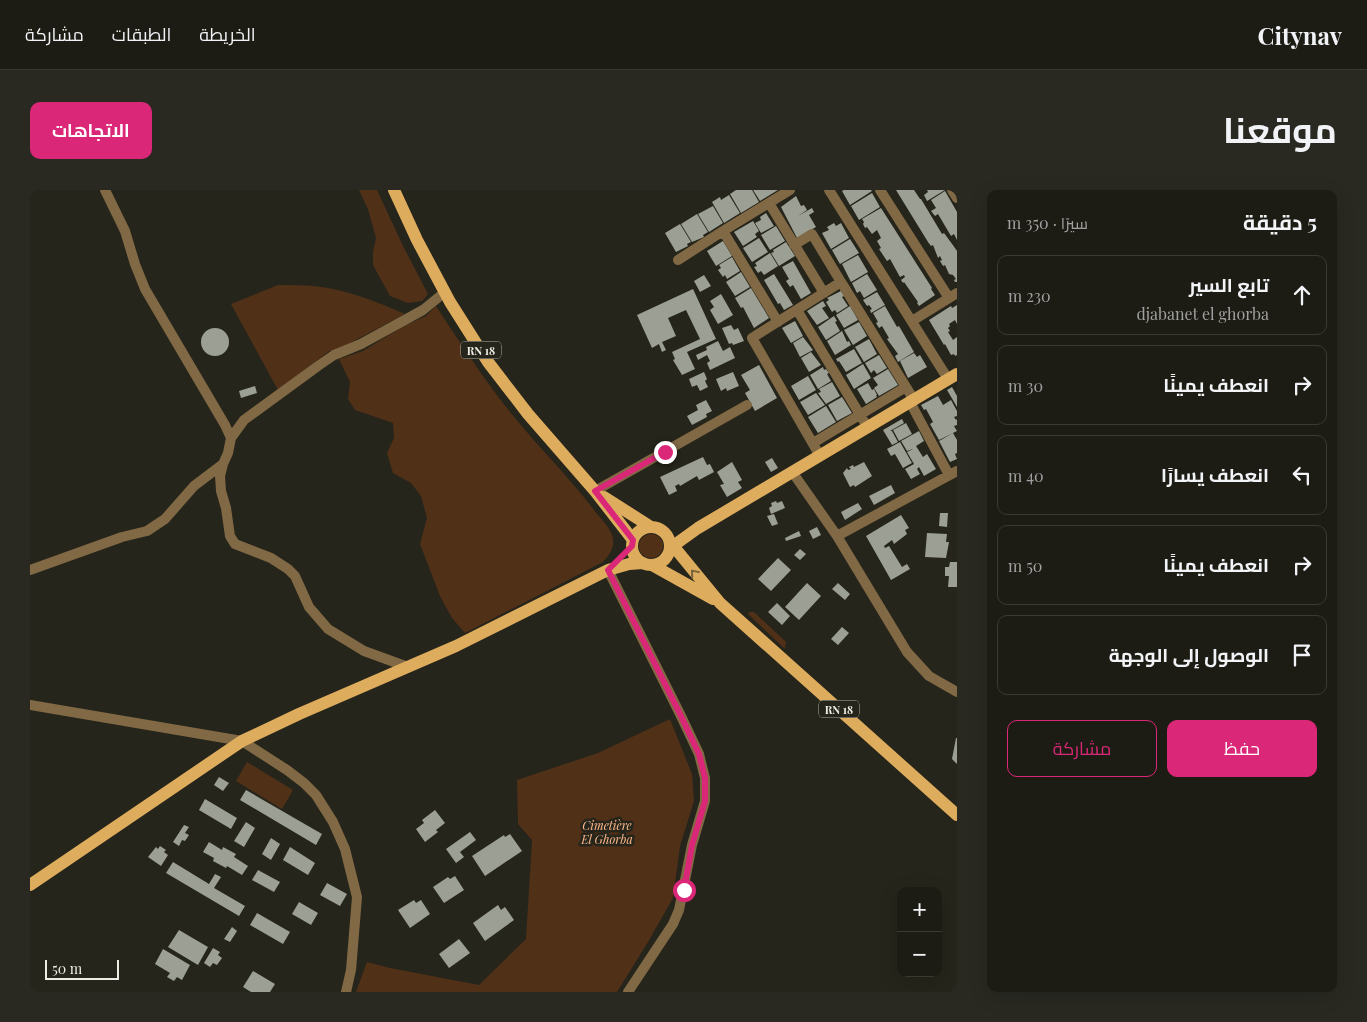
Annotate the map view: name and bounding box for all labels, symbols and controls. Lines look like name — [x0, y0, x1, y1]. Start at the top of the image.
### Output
text: Citynav — [1257, 19, 1342, 51]
text: مشاركة — [25, 22, 84, 46]
text: الطبقات — [112, 22, 171, 46]
text: الخريطة — [199, 22, 256, 46]
button: الاتجاهات — [30, 102, 152, 159]
text: موقعنا — [1223, 105, 1337, 152]
text: 5 دقيقة — [1243, 207, 1317, 235]
text: سيرًا · 350 m — [1007, 212, 1088, 233]
text: تابع السير — [1189, 271, 1269, 297]
icon: ahead — [1288, 281, 1316, 309]
text: 230 m — [1008, 285, 1051, 306]
text: djabanet el ghorba — [1136, 303, 1269, 324]
road number: RN 18 — [461, 342, 501, 358]
text: انعطف يمينًا — [1163, 371, 1269, 397]
icon: right — [1288, 371, 1316, 399]
text: 30 m — [1008, 375, 1043, 396]
route end — [654, 441, 677, 464]
text: انعطف يسارًا — [1161, 461, 1269, 487]
icon: left — [1288, 461, 1316, 489]
text: 40 m — [1008, 465, 1044, 486]
text: انعطف يمينًا — [1163, 551, 1269, 577]
icon: right — [1288, 551, 1316, 579]
text: 50 m — [1008, 555, 1042, 576]
one-way arrow — [691, 569, 700, 578]
text: الوصول إلى الوجهة — [1109, 641, 1269, 667]
icon: arrive — [1288, 641, 1316, 669]
road number: RN 18 — [819, 700, 859, 718]
button: مشاركة — [1007, 720, 1157, 777]
button: حفظ — [1167, 720, 1317, 777]
park label: Cimetière El Ghorba — [580, 817, 633, 847]
route start — [673, 879, 696, 902]
map controls — [897, 887, 942, 977]
button: + — [897, 887, 942, 932]
button: − — [897, 932, 942, 977]
scale bar — [45, 957, 119, 980]
text: 50 m — [52, 959, 82, 978]

